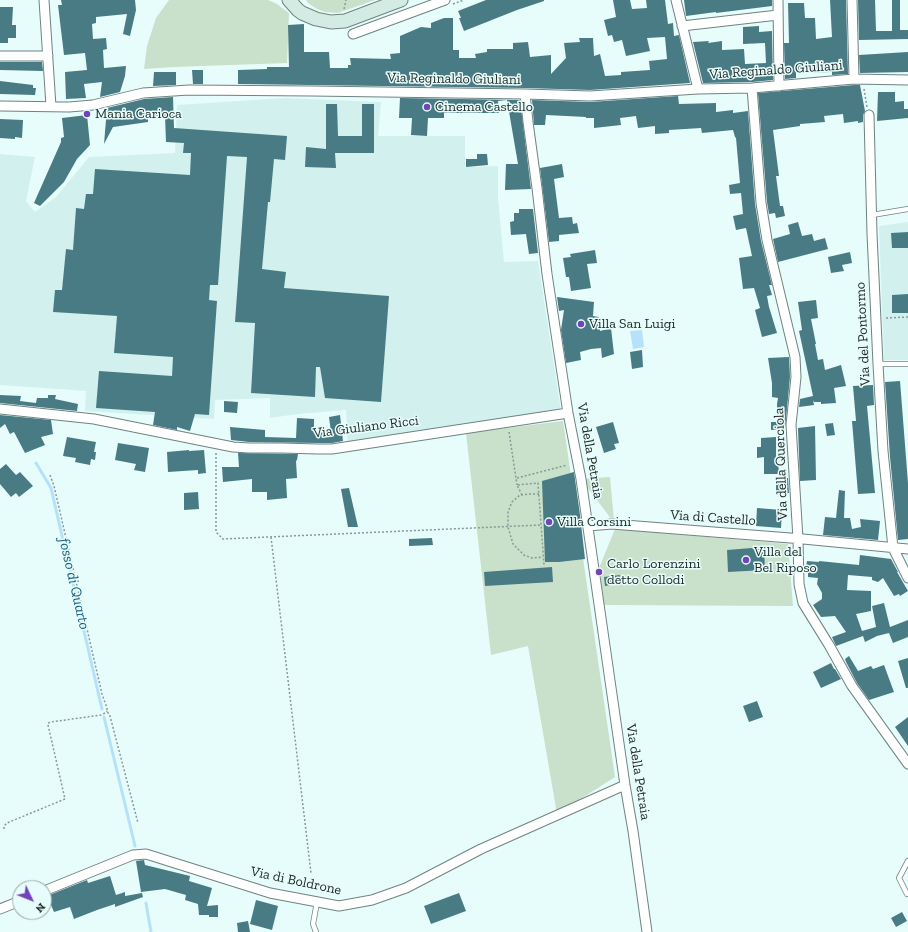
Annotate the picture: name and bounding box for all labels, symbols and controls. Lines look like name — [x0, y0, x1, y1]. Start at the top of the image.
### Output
street label: Via Reginaldo Giuliani — [709, 57, 843, 83]
street label: Via Reginaldo Giuliani — [387, 69, 521, 89]
place label: Cinema Castello — [435, 99, 533, 115]
marker: Cinema Castello — [422, 102, 432, 112]
place label: Mania Carioca — [95, 106, 182, 122]
marker: Mania Carioca — [82, 109, 92, 119]
street label: Via del Pontormo — [852, 281, 874, 387]
place label: Villa San Luigi — [589, 316, 675, 332]
marker: Villa San Luigi — [576, 319, 586, 329]
street label: Via della Petraia — [573, 402, 607, 500]
street label: Via della Querciola — [771, 407, 791, 521]
street label: Via Giuliano Ricci — [312, 412, 420, 442]
street label: Via di Castello — [670, 507, 756, 529]
place label: Villa Corsini — [557, 514, 631, 530]
marker: Villa Corsini — [544, 517, 554, 527]
water label: fosso di Quarto — [55, 537, 93, 631]
place label: Villa del Bel Riposo — [754, 544, 817, 576]
marker: Villa del Bel Riposo — [741, 555, 751, 565]
place label: Carlo Lorenzini detto Collodi — [607, 556, 700, 588]
marker: Carlo Lorenzini detto Collodi — [594, 567, 604, 577]
street label: Via della Petraia — [622, 723, 654, 821]
street label: Via di Boldrone — [249, 863, 343, 899]
north arrow — [12, 880, 52, 920]
text: N — [33, 900, 48, 915]

